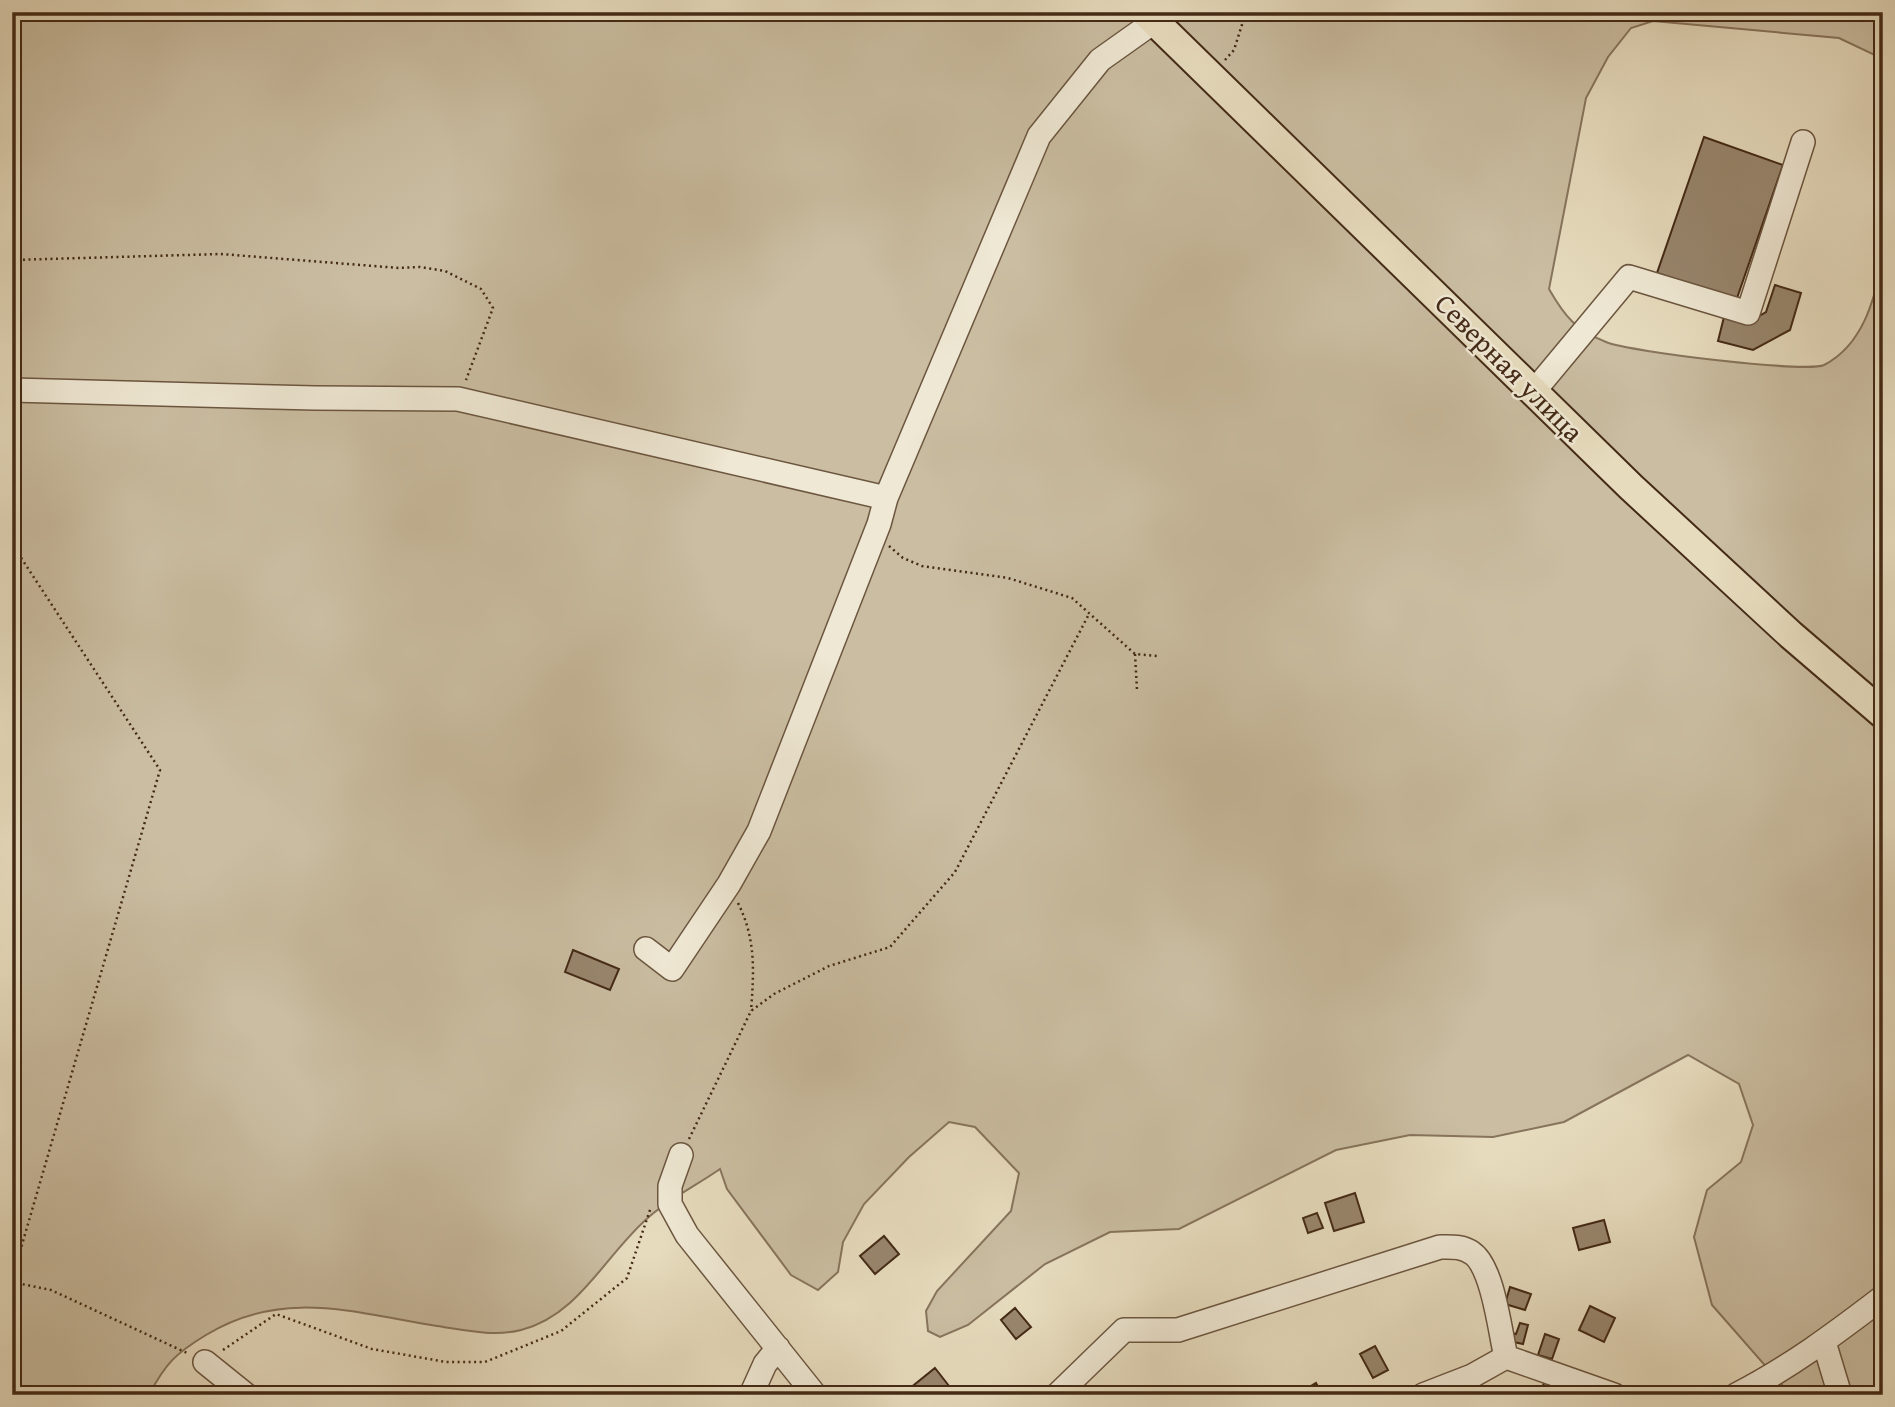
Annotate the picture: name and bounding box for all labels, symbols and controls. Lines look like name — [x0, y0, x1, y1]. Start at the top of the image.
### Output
street label: Северная улица — [1426, 283, 1594, 451]

